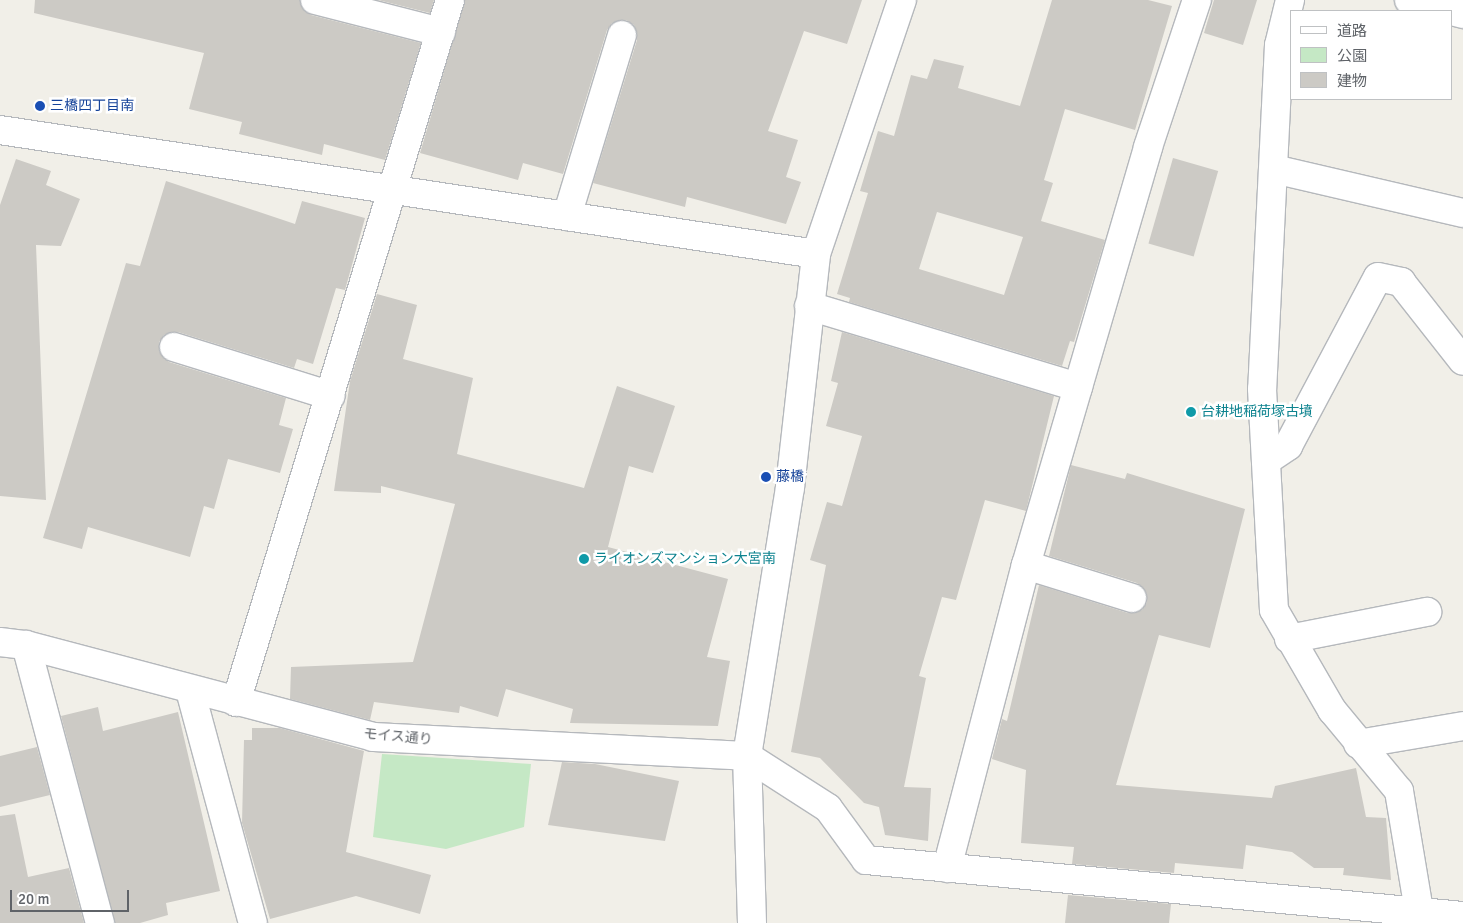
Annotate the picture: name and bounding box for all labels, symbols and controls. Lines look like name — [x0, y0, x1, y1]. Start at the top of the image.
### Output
legend — [1290, 10, 1453, 100]
text: 道路 — [1337, 22, 1367, 40]
text: 公園 — [1337, 47, 1367, 65]
text: 建物 — [1337, 72, 1367, 90]
place label: 三橋四丁目南 — [50, 98, 134, 114]
marker: 三橋四丁目南 — [34, 100, 46, 112]
place label: 台耕地稲荷塚古墳 — [1201, 404, 1313, 420]
marker: 台耕地稲荷塚古墳 — [1185, 406, 1197, 418]
place label: 藤橋 — [776, 469, 804, 485]
marker: 藤橋 — [760, 471, 772, 483]
place label: ライオンズマンション大宮南 — [594, 551, 776, 567]
marker: ライオンズマンション大宮南 — [578, 553, 590, 565]
street label: モイス通り — [362, 726, 434, 748]
scale bar — [12, 880, 131, 912]
text: 20 m — [18, 890, 49, 908]

